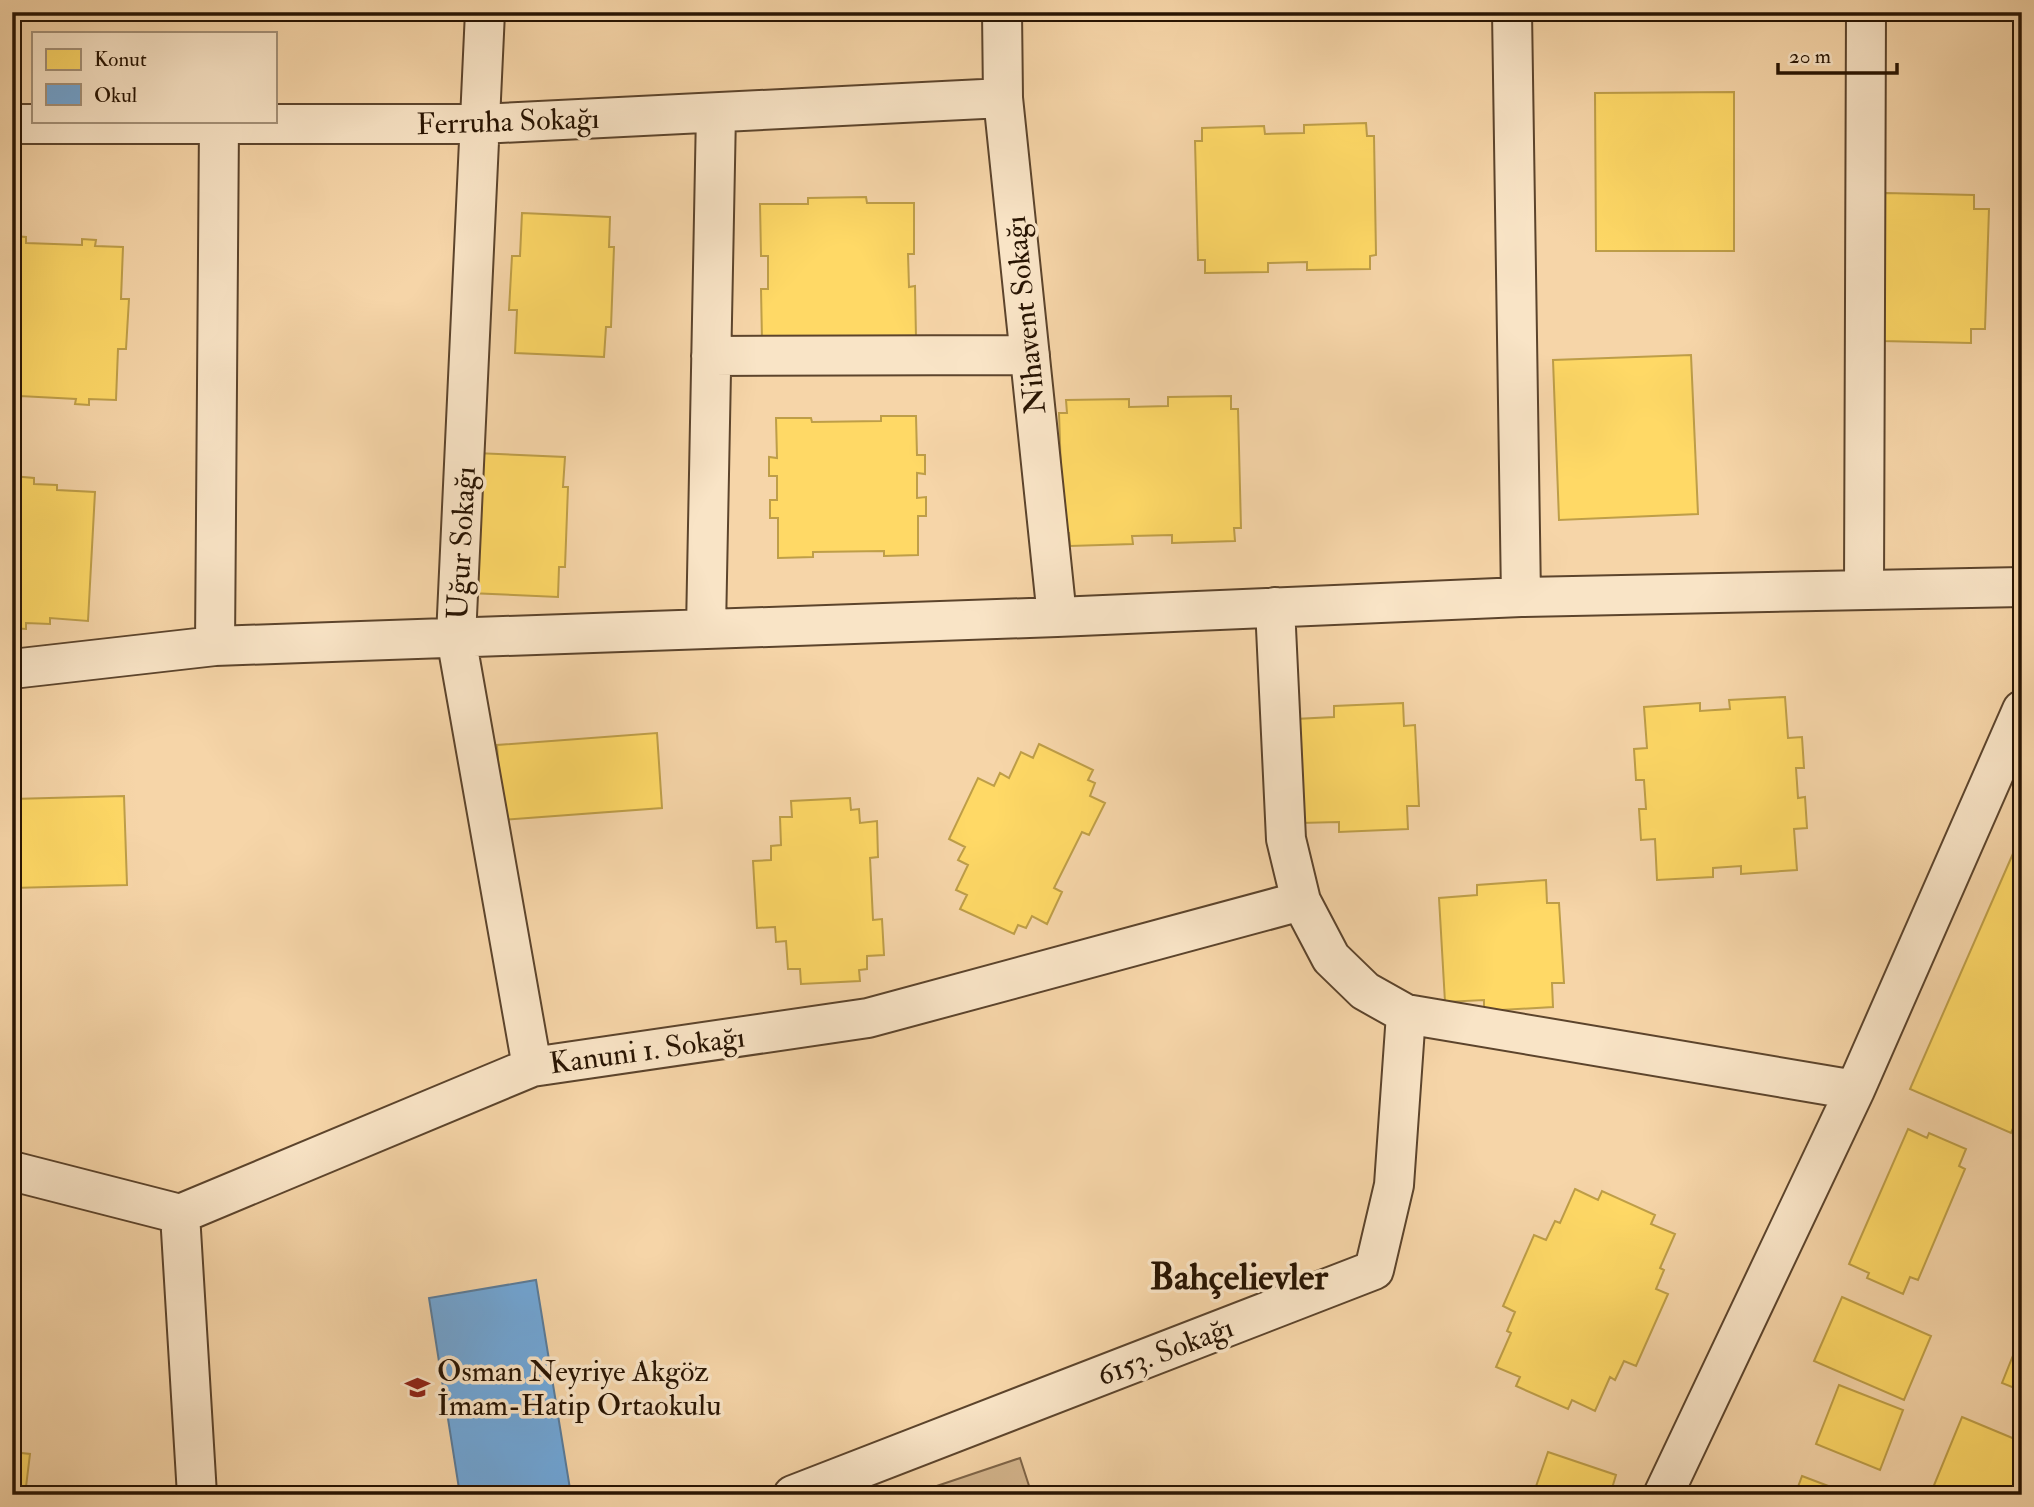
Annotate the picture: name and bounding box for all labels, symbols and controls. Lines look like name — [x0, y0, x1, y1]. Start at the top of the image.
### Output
legend — [32, 32, 276, 122]
scale bar — [1778, 32, 1898, 76]
text: 20 m — [1789, 43, 1831, 70]
text: Konut — [94, 46, 147, 73]
text: Okul — [94, 82, 138, 109]
street label: Ferruha Sokağı — [416, 100, 600, 143]
street label: Nihavent Sokağı — [997, 214, 1054, 416]
street label: Uğur Sokağı — [439, 466, 484, 620]
street label: Kanuni 1. Sokağı — [547, 1018, 747, 1083]
district label: Bahçelievler — [1150, 1254, 1329, 1301]
street label: 6153. Sokağı — [1092, 1309, 1238, 1394]
place label: Osman Neyriye Akgöz İmam-Hatip Ortaokulu — [437, 1353, 721, 1424]
school or university icon: Osman Neyriye Akgöz İmam-Hatip Ortaokulu — [403, 1374, 431, 1402]

